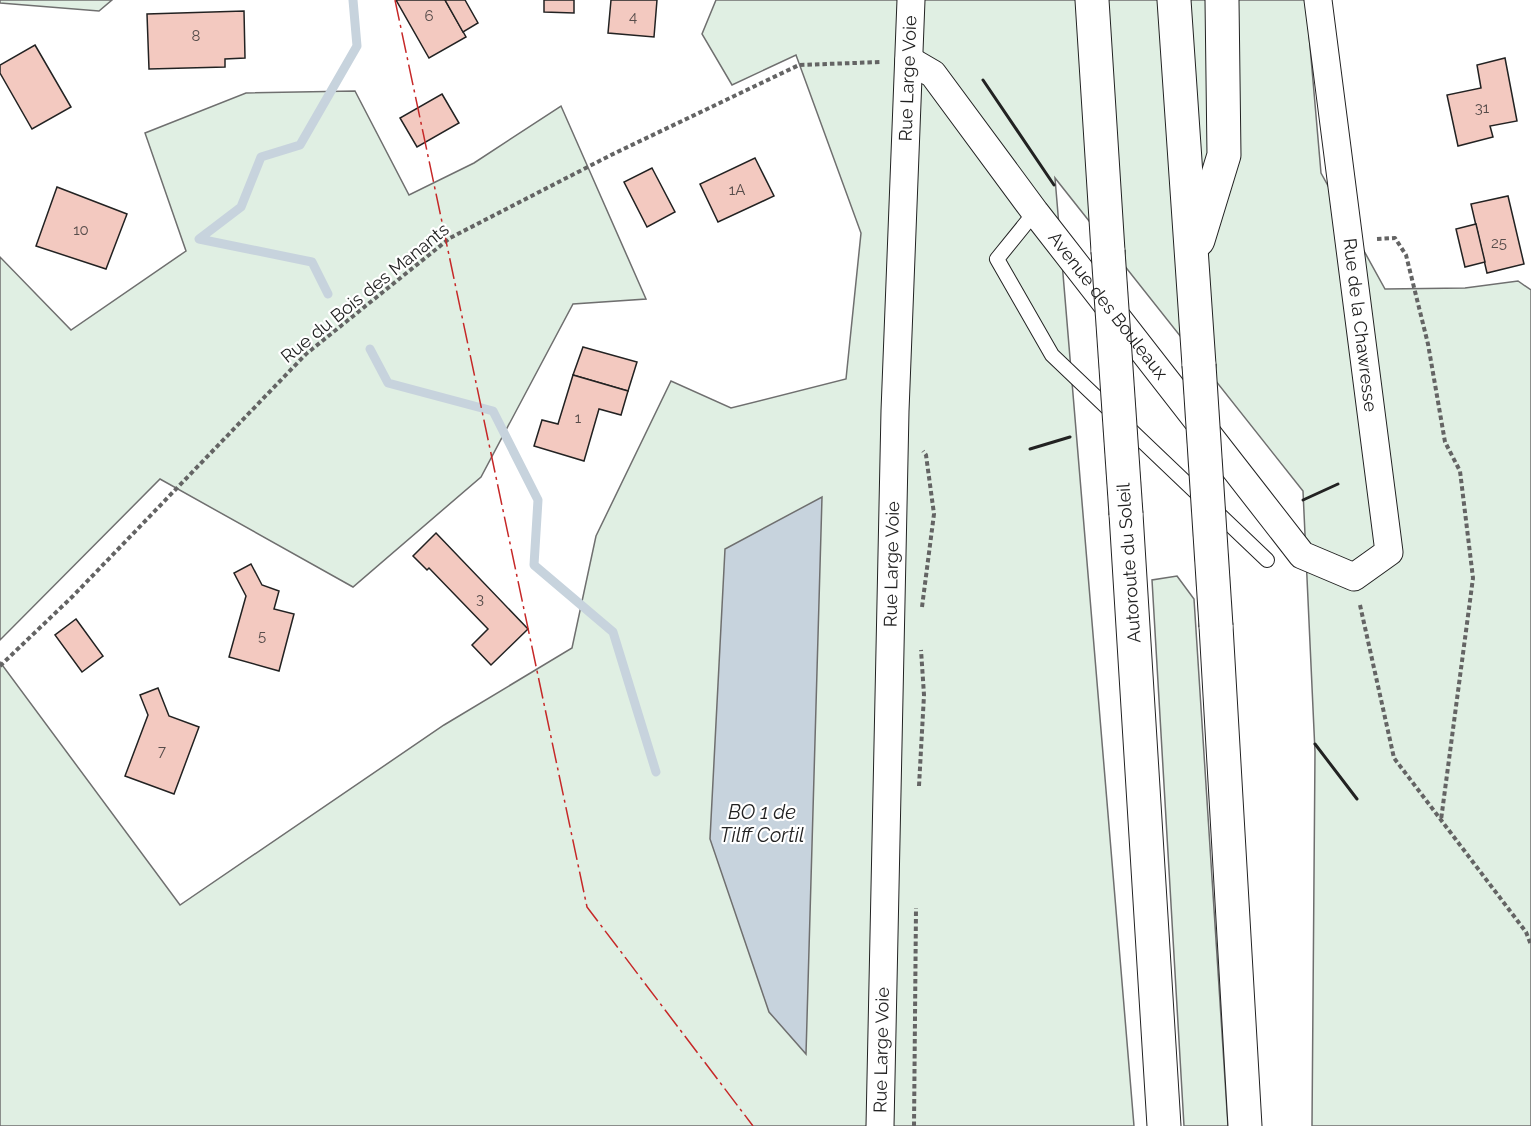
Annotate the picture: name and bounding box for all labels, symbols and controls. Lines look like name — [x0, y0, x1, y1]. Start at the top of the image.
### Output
house number: 6 — [424, 7, 434, 25]
house number: 4 — [629, 8, 637, 26]
street label: Rue Large Voie — [895, 15, 920, 142]
house number: 8 — [192, 27, 201, 45]
house number: 31 — [1475, 99, 1490, 117]
house number: 1A — [729, 181, 745, 199]
street label: Rue du Bois des Manants — [277, 218, 453, 367]
house number: 10 — [73, 221, 89, 239]
street label: Avenue des Bouleaux — [1044, 227, 1172, 383]
house number: 25 — [1491, 234, 1507, 252]
street label: Rue de la Chawresse — [1339, 237, 1382, 413]
house number: 1 — [575, 409, 582, 427]
street label: Autoroute du Soleil — [1112, 482, 1145, 644]
street label: Rue Large Voie — [879, 501, 903, 627]
house number: 3 — [476, 590, 484, 608]
house number: 5 — [258, 627, 266, 645]
house number: 7 — [158, 742, 166, 760]
water label: BO 1 de Tilff Cortil — [720, 800, 804, 847]
street label: Rue Large Voie — [869, 986, 893, 1113]

